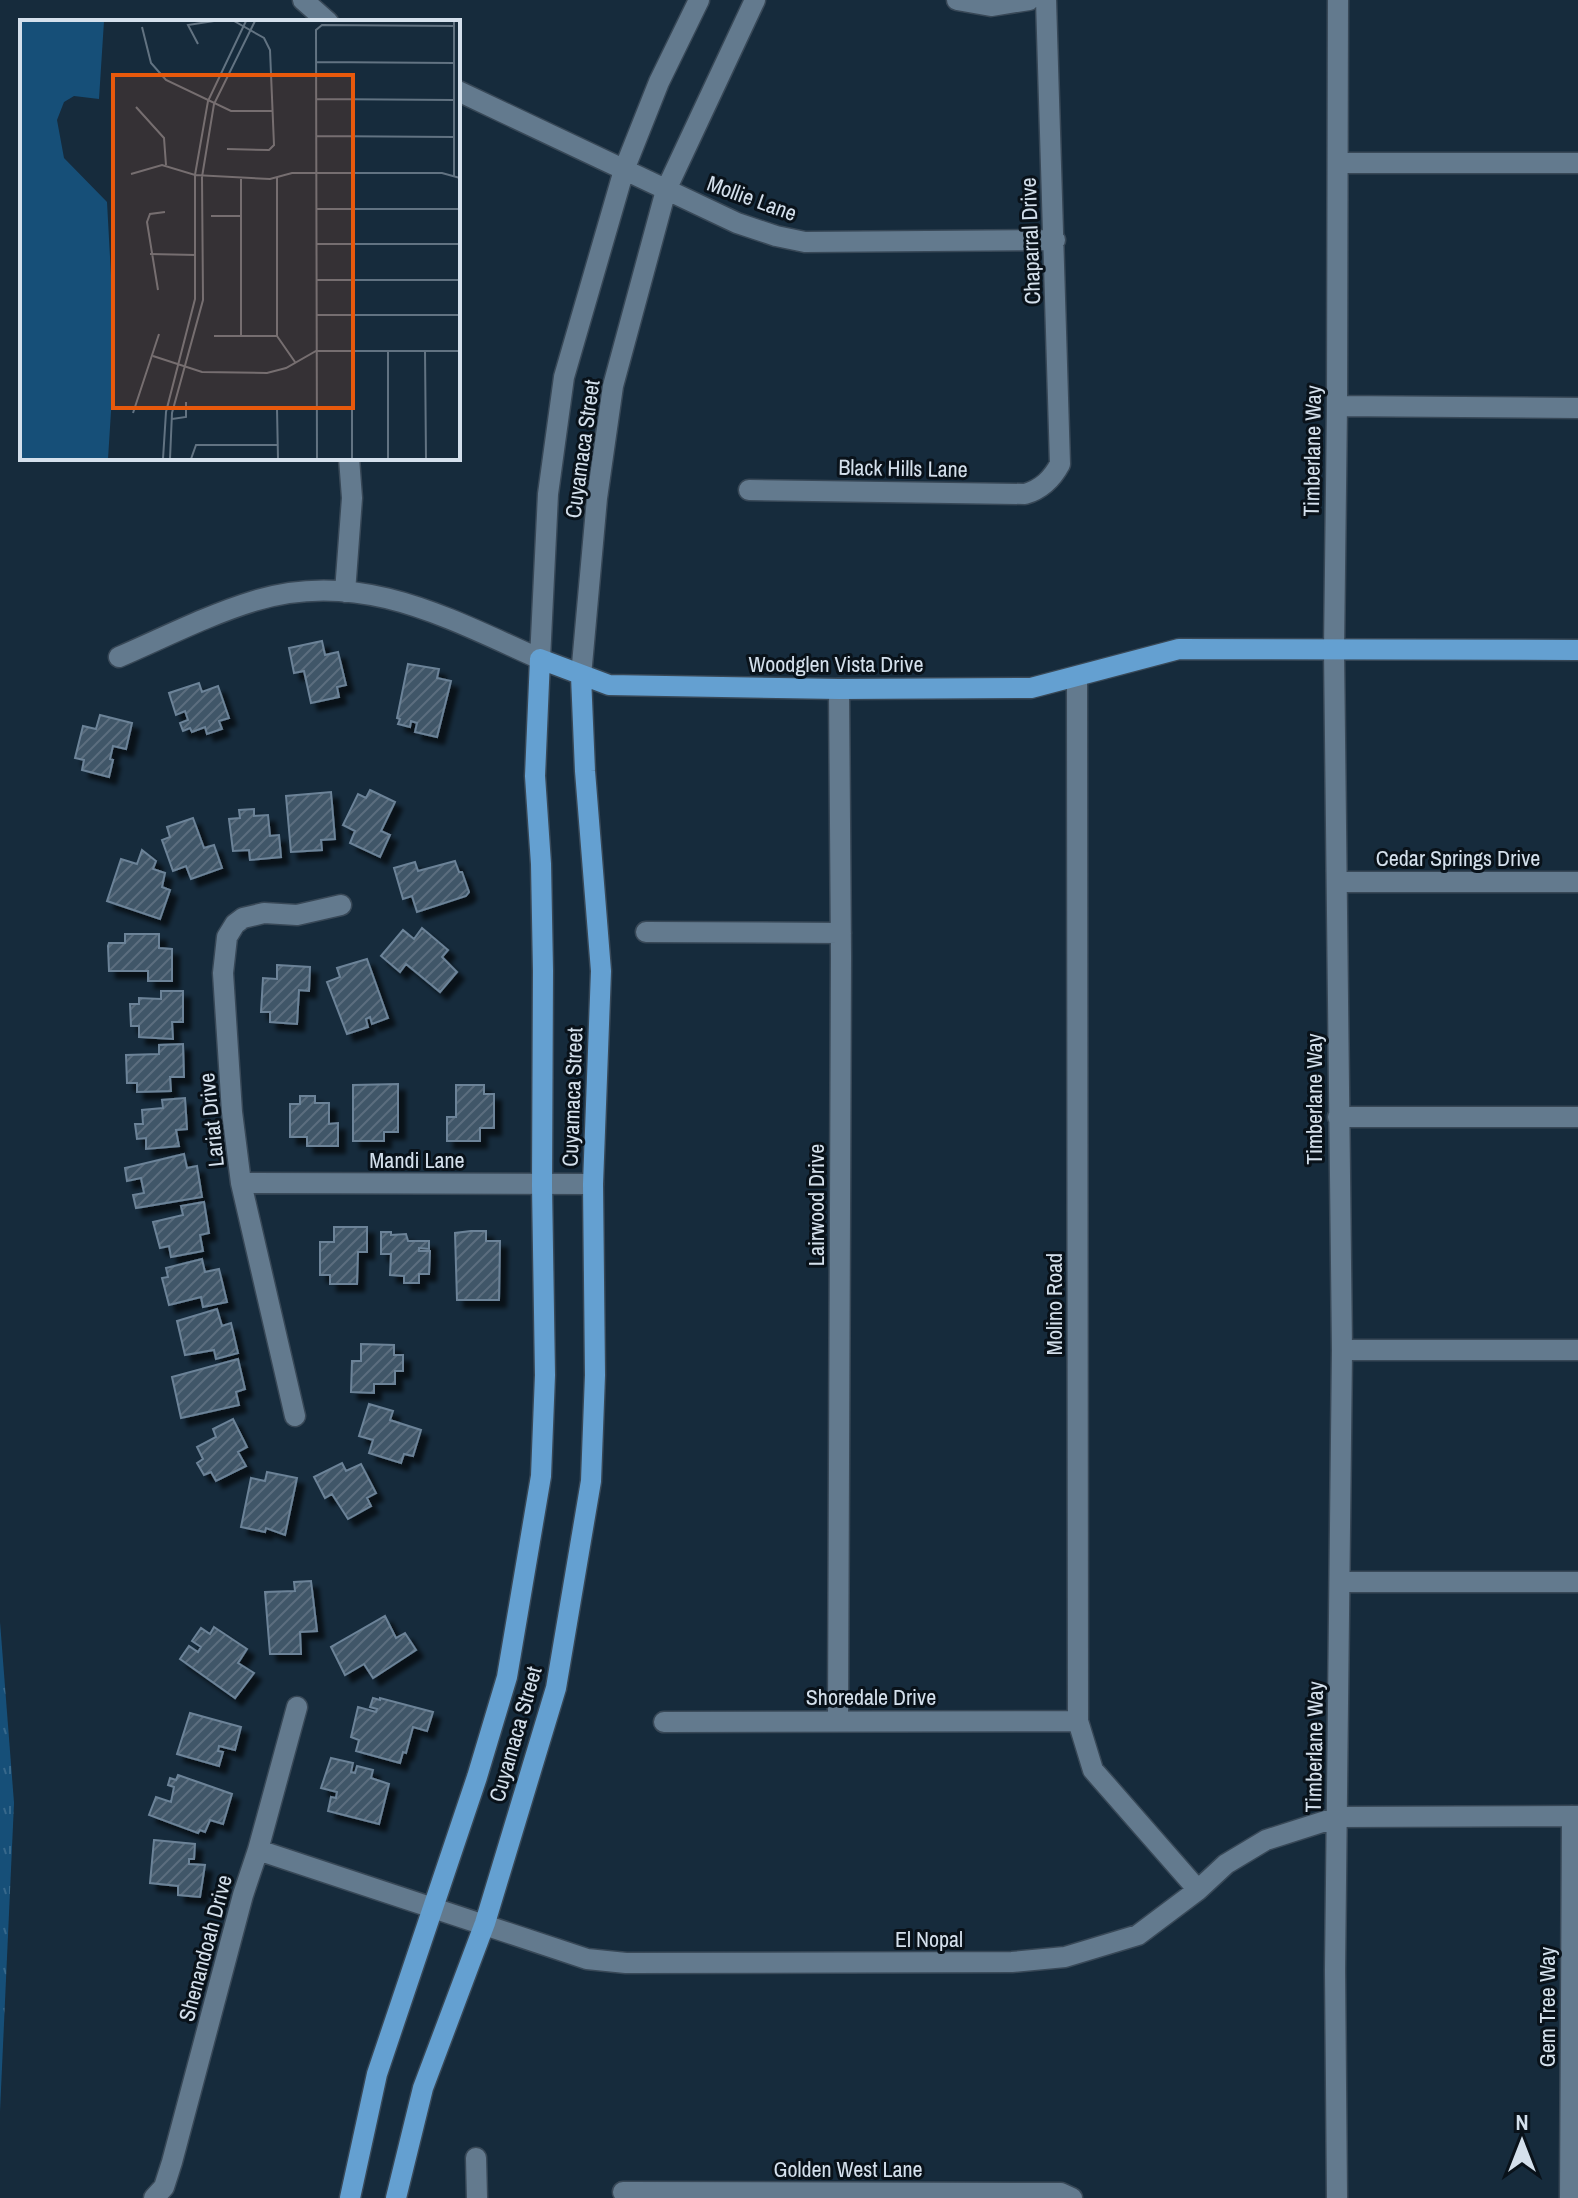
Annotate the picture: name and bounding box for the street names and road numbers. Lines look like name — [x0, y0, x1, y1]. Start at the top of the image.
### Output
street label: Mollie Lane — [703, 168, 801, 228]
street label: Chaparral Drive — [1013, 177, 1047, 305]
street label: Cuyamaca Street — [557, 378, 607, 520]
street label: Timberlane Way — [1296, 385, 1328, 517]
street label: Black Hills Lane — [838, 452, 968, 484]
street label: Woodglen Vista Drive — [749, 649, 923, 679]
street label: Cedar Springs Drive — [1376, 843, 1540, 873]
street label: Cuyamaca Street — [555, 1027, 589, 1167]
street label: Timberlane Way — [1299, 1033, 1329, 1165]
street label: Lariat Drive — [191, 1072, 231, 1168]
street label: Lairwood Drive — [801, 1144, 831, 1266]
street label: Mandi Lane — [369, 1145, 465, 1175]
street label: Molino Road — [1039, 1253, 1069, 1355]
street label: Cuyamaca Street — [481, 1663, 549, 1805]
street label: Timberlane Way — [1298, 1681, 1330, 1813]
street label: Shoredale Drive — [806, 1682, 936, 1712]
street label: Shenandoah Drive — [171, 1871, 239, 2025]
street label: El Nopal — [895, 1924, 963, 1954]
street label: Gem Tree Way — [1532, 1947, 1562, 2067]
street label: Golden West Lane — [773, 2154, 923, 2184]

